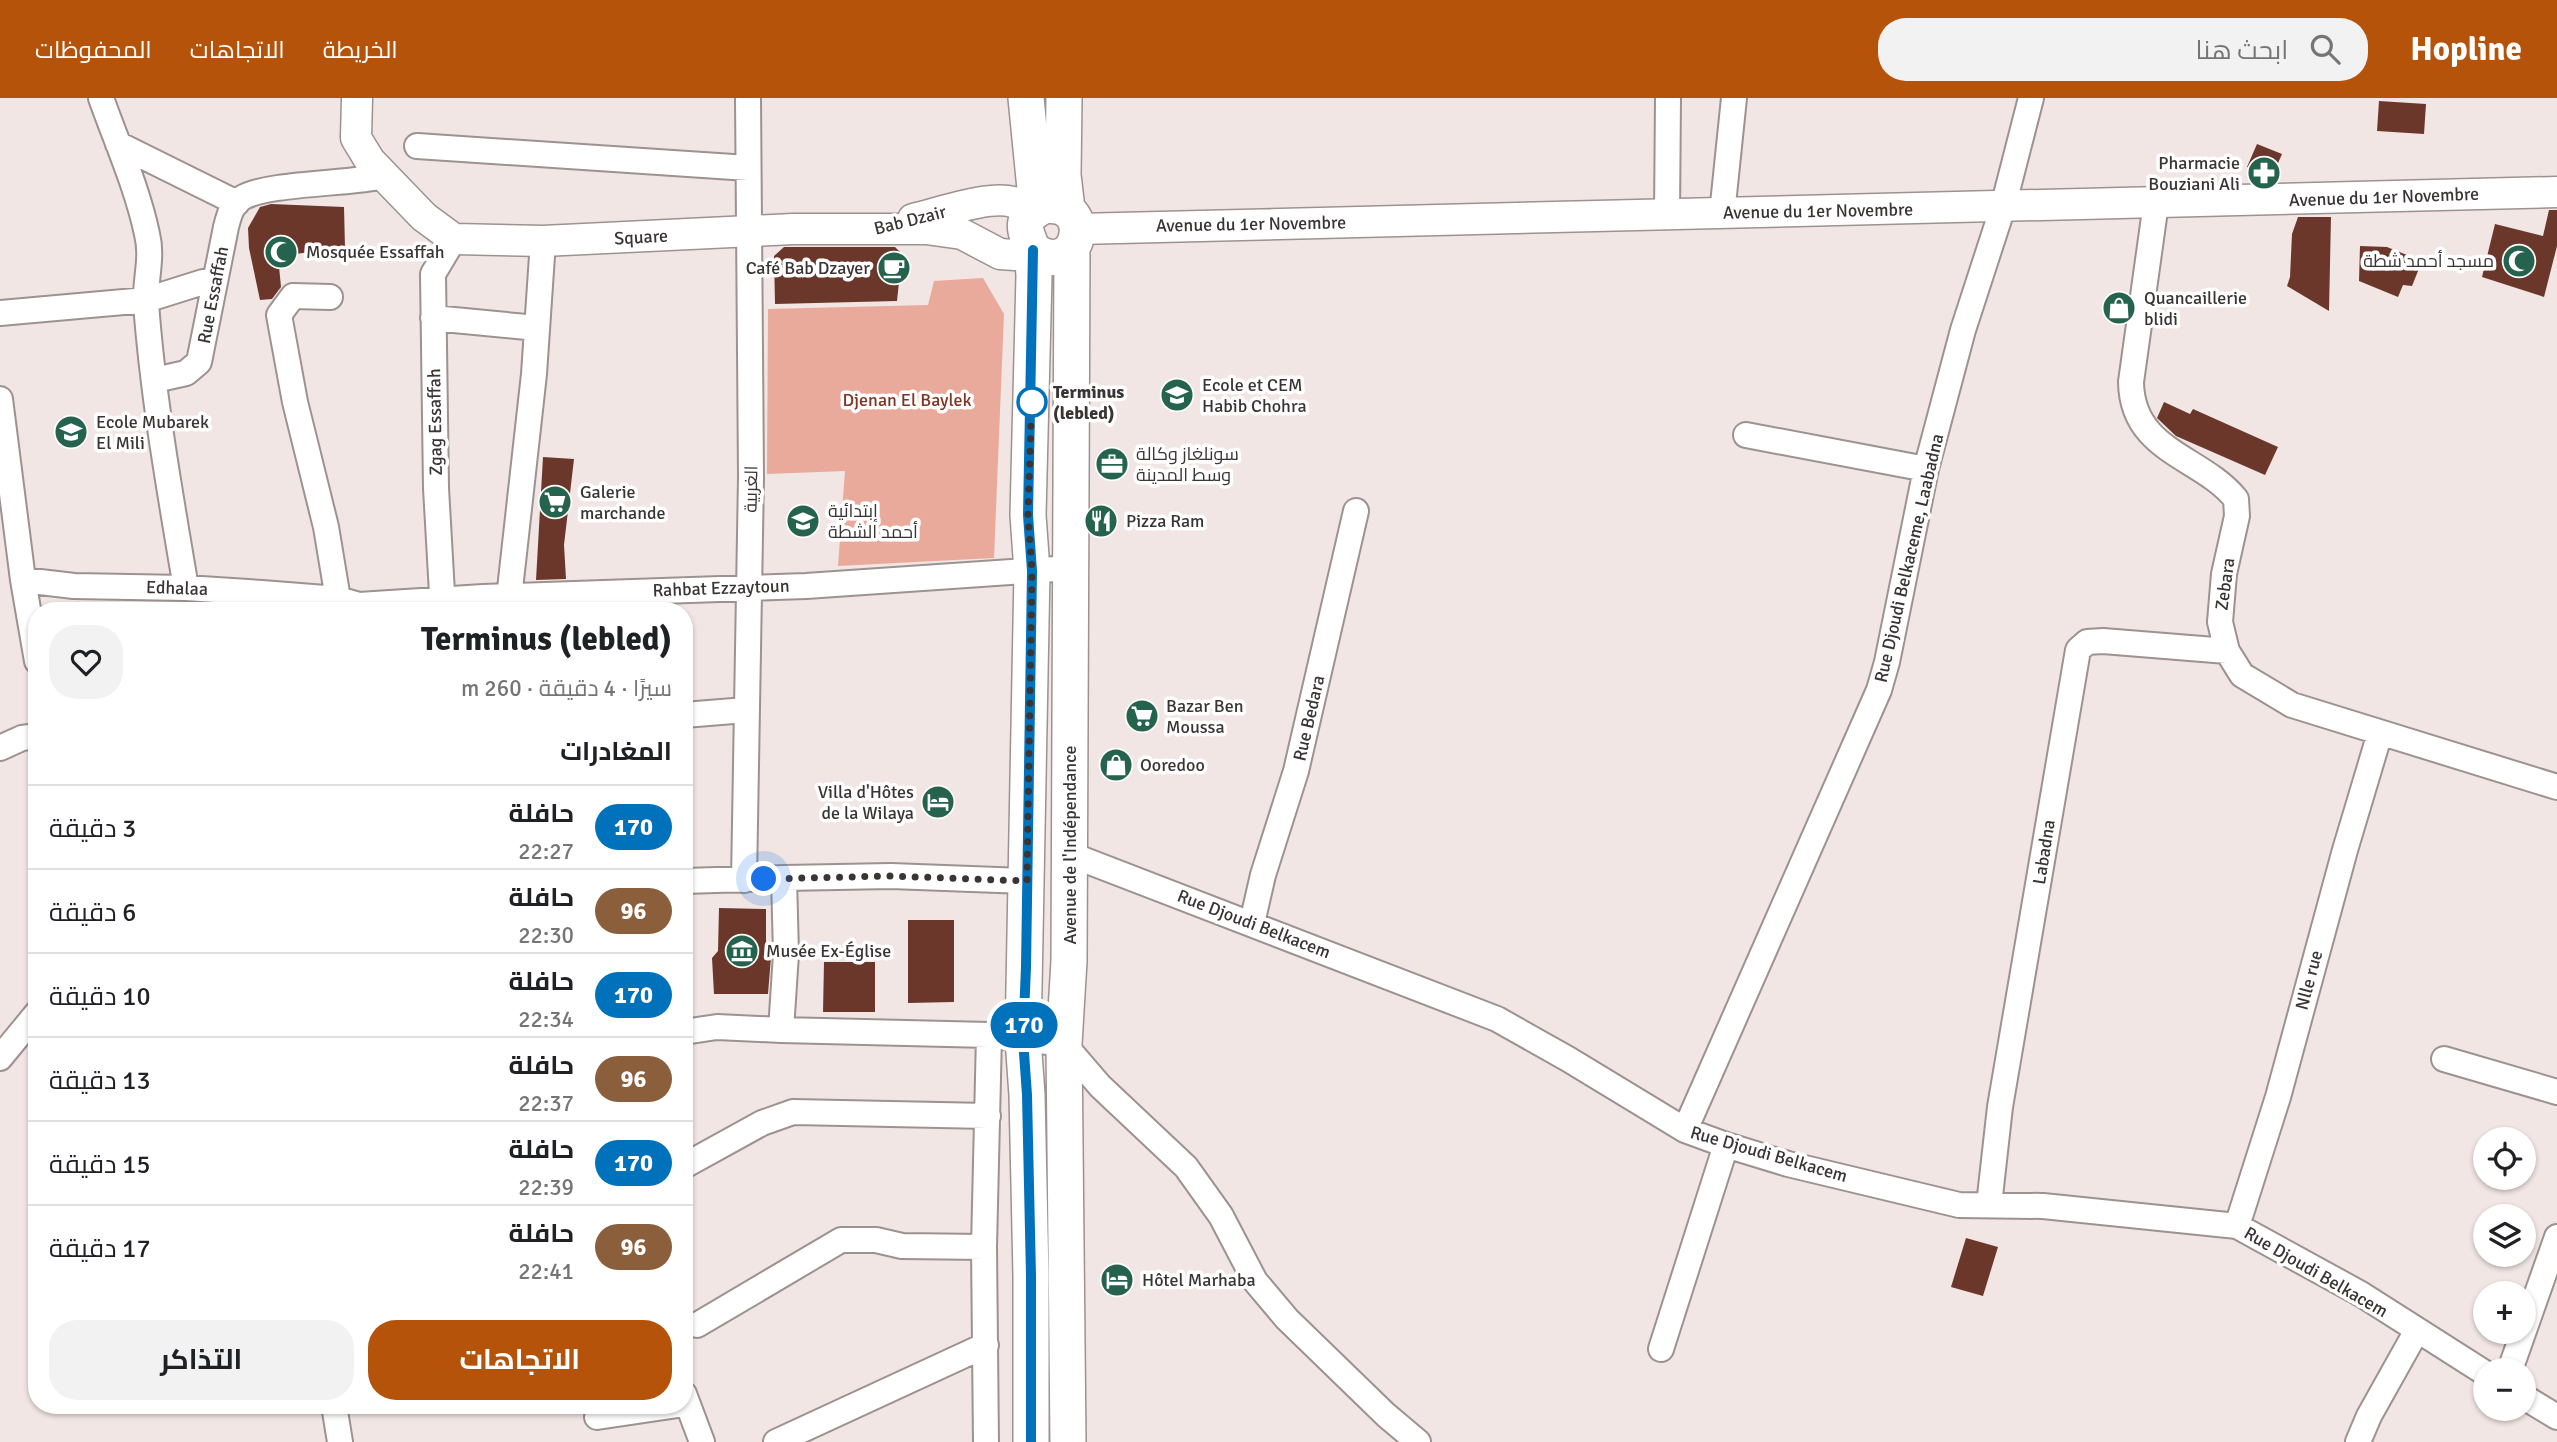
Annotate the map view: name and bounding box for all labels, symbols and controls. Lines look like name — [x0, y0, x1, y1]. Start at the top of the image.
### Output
search box — [1878, 18, 2368, 81]
text: Hopline — [2410, 29, 2522, 70]
icon: search — [2306, 30, 2344, 68]
text: المحفوظات — [35, 35, 152, 65]
text: الاتجاهات — [190, 35, 285, 65]
text: الخريطة — [323, 35, 398, 65]
text: ابحث هنا — [2196, 35, 2288, 67]
place label: Pharmacie Bouziani Ali — [2148, 152, 2240, 195]
pharmacy icon: Pharmacie Bouziani Ali — [2245, 154, 2283, 192]
street label: Avenue du 1er Novembre — [2288, 183, 2480, 211]
street label: Avenue du 1er Novembre — [1723, 198, 1913, 224]
street label: Bab Dzair — [872, 200, 949, 240]
street label: Avenue du 1er Novembre — [1156, 211, 1346, 237]
street label: Square — [614, 225, 668, 249]
mosque icon: Mosquée Essaffah — [262, 233, 300, 271]
place label: Mosquée Essaffah — [306, 241, 445, 263]
mosque icon: مسجد أحمد شطة — [2500, 242, 2538, 280]
street label: Rue Essaffah — [193, 244, 233, 346]
cafe icon: Café Bab Dzayer — [875, 249, 913, 287]
place label: مسجد أحمد شطة — [2363, 250, 2494, 272]
place label: Café Bab Dzayer — [746, 257, 870, 279]
place label: Quancaillerie blidi — [2144, 287, 2247, 330]
shop icon: Quancaillerie blidi — [2100, 289, 2138, 327]
street label: Zgag Essaffah — [423, 368, 447, 476]
place label: Ecole et CEM Habib Chohra — [1202, 374, 1307, 417]
school or university icon: Ecole et CEM Habib Chohra — [1158, 376, 1196, 414]
place label: Terminus (lebled) — [1053, 381, 1124, 424]
marker: Terminus (lebled) — [1017, 387, 1047, 417]
park label: Djenan El Baylek — [842, 389, 972, 411]
place label: Ecole Mubarek El Mili — [96, 411, 209, 454]
school or university icon: Ecole Mubarek El Mili — [52, 413, 90, 451]
street label: Rue Djoudi Belkaceme, Laabadna — [1870, 431, 1948, 685]
place label: سونلغاز وكالة وسط المدينة — [1136, 443, 1239, 486]
office icon: سونلغاز وكالة وسط المدينة — [1093, 445, 1131, 483]
street label: الغربية — [740, 465, 762, 513]
place label: Galerie marchande — [580, 481, 666, 524]
supermarket icon: Galerie marchande — [536, 483, 574, 521]
place label: إبتدائية أحمد الشطة — [828, 500, 918, 543]
school or university icon: إبتدائية أحمد الشطة — [784, 502, 822, 540]
restaurant icon: Pizza Ram — [1082, 502, 1120, 540]
place label: Pizza Ram — [1126, 510, 1204, 532]
street label: Zebara — [2210, 556, 2240, 612]
street label: Rahbat Ezzaytoun — [652, 575, 790, 601]
street label: Edhalaa — [146, 576, 208, 600]
text: Terminus (lebled) — [421, 619, 672, 660]
button: heart — [49, 625, 123, 699]
street label: Rue Bedara — [1288, 673, 1330, 763]
text: سيرًا · 4 دقيقة · 260 m — [461, 674, 672, 703]
place label: Bazar Ben Moussa — [1166, 695, 1243, 738]
supermarket icon: Bazar Ben Moussa — [1123, 697, 1161, 735]
text: المغادرات — [560, 736, 672, 768]
street label: Avenue de l'Indépendance — [1059, 745, 1081, 945]
shop icon: Ooredoo — [1097, 746, 1135, 784]
place label: Ooredoo — [1140, 754, 1205, 776]
place label: Villa d'Hôtes de la Wilaya — [818, 781, 914, 824]
hotel icon: Villa d'Hôtes de la Wilaya — [919, 783, 957, 821]
text: حافلة — [509, 798, 574, 830]
text: 170 — [614, 812, 653, 842]
text: 3 دقيقة — [49, 813, 136, 845]
street label: Labadna — [2028, 818, 2060, 886]
text: 22:27 — [518, 837, 574, 866]
your location — [746, 861, 781, 896]
text: حافلة — [509, 882, 574, 914]
street label: Rue Djoudi Belkacem — [1174, 885, 1334, 963]
text: 96 — [621, 896, 646, 926]
text: 6 دقيقة — [49, 897, 136, 929]
text: 22:30 — [518, 921, 574, 950]
museum icon: Musée Ex-Église — [723, 932, 761, 970]
place label: Musée Ex-Église — [766, 940, 891, 962]
street label: Nlle rue — [2291, 948, 2327, 1012]
text: حافلة — [509, 966, 574, 998]
text: 170 — [614, 980, 653, 1010]
text: 10 دقيقة — [49, 981, 150, 1013]
line badge: 170 — [984, 1002, 1064, 1048]
text: 22:34 — [518, 1005, 574, 1034]
text: 170 — [1005, 1010, 1043, 1040]
text: حافلة — [509, 1050, 574, 1082]
text: 96 — [621, 1064, 646, 1094]
text: 13 دقيقة — [49, 1065, 150, 1097]
text: 22:37 — [518, 1089, 574, 1118]
street label: Rue Djoudi Belkacem — [1688, 1121, 1850, 1187]
map controls — [2473, 1127, 2536, 1421]
button: locate — [2473, 1127, 2536, 1190]
text: حافلة — [509, 1134, 574, 1166]
text: 170 — [614, 1148, 653, 1178]
text: 15 دقيقة — [49, 1149, 150, 1181]
text: 22:39 — [518, 1173, 574, 1202]
button: layers — [2473, 1204, 2536, 1267]
text: حافلة — [509, 1218, 574, 1250]
street label: Rue Djoudi Belkacem — [2240, 1222, 2392, 1322]
text: 96 — [621, 1232, 646, 1262]
text: 17 دقيقة — [49, 1233, 150, 1265]
text: 22:41 — [518, 1257, 574, 1286]
hotel icon: Hôtel Marhaba — [1098, 1261, 1136, 1299]
place label: Hôtel Marhaba — [1142, 1269, 1256, 1291]
button: + — [2473, 1281, 2536, 1344]
button: التذاكر — [49, 1320, 354, 1400]
button: الاتجاهات — [368, 1320, 672, 1400]
button: − — [2473, 1358, 2536, 1421]

